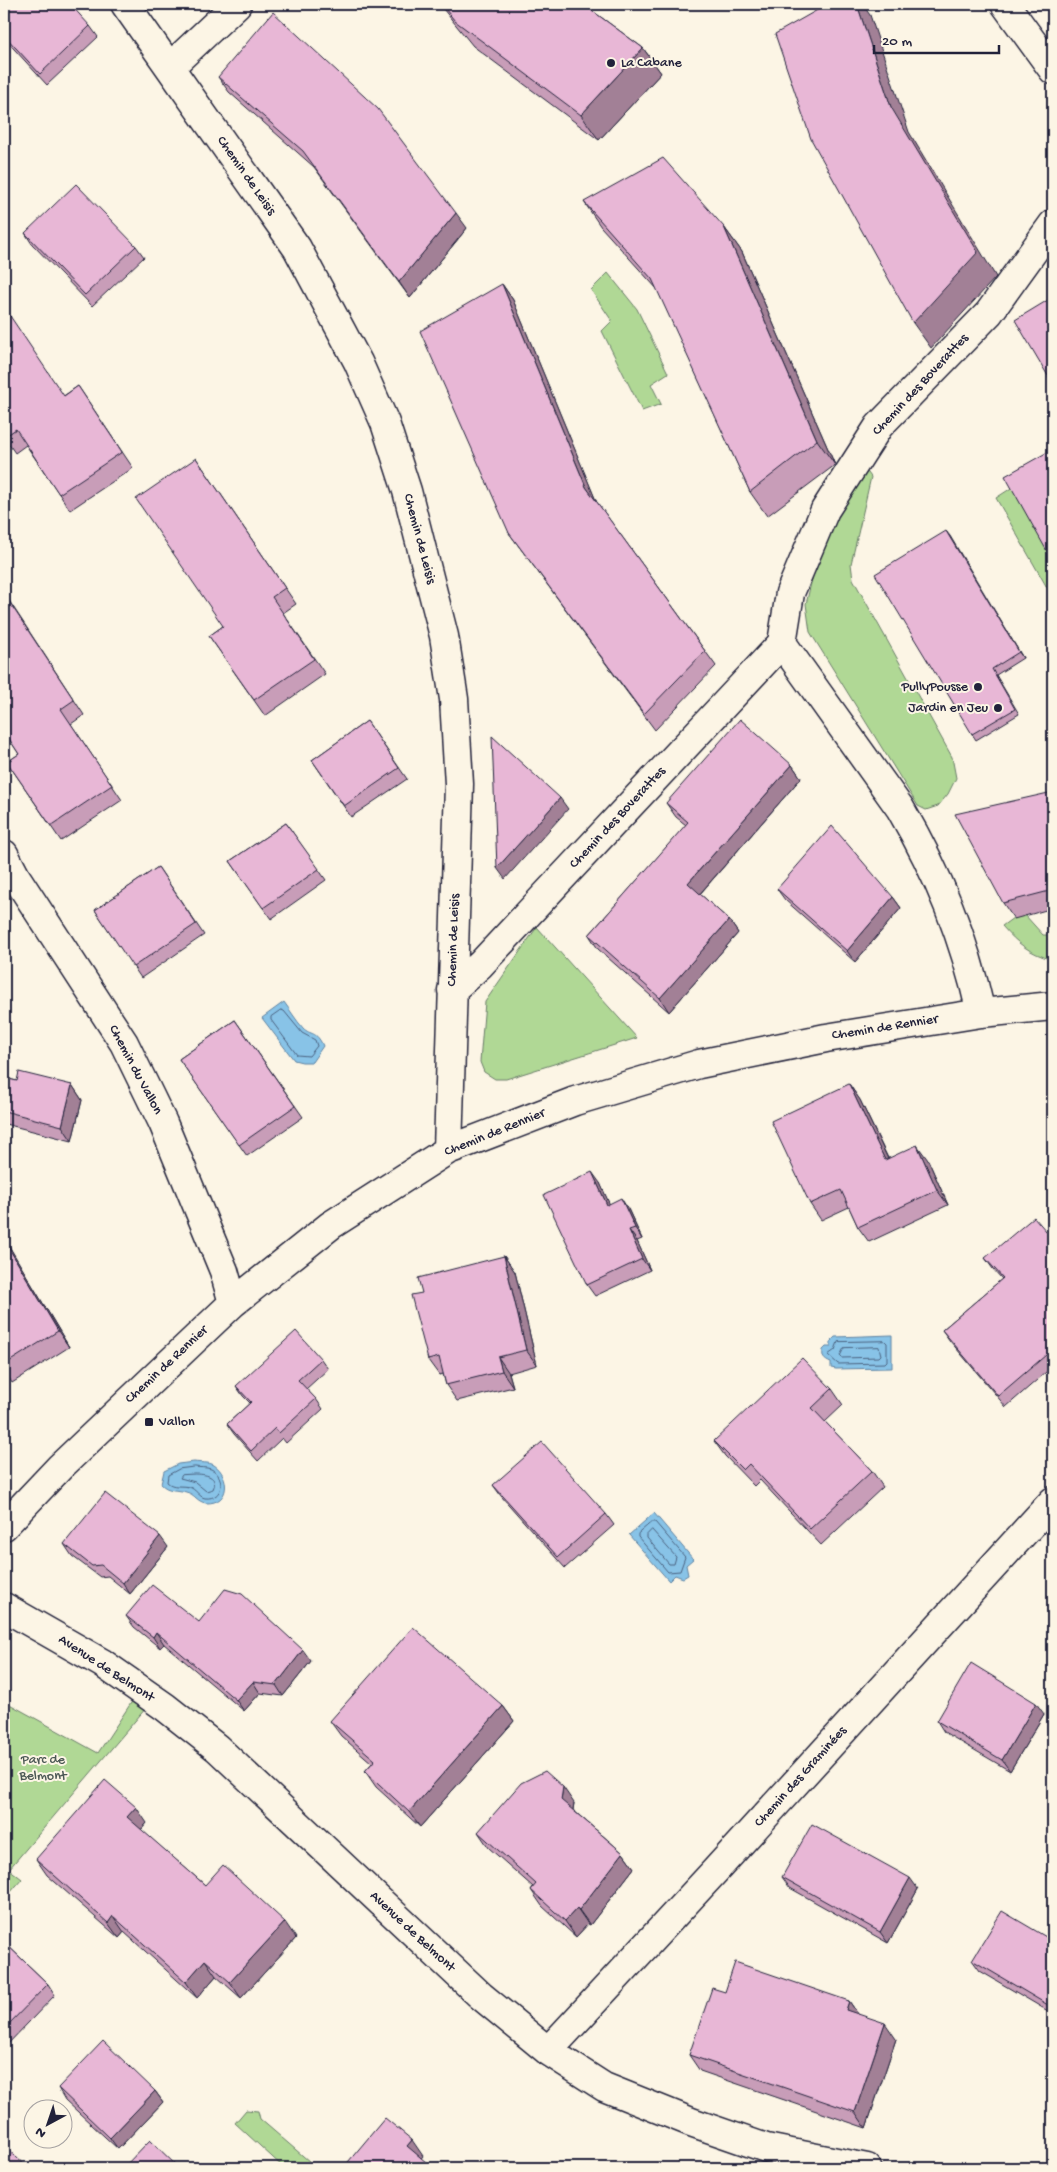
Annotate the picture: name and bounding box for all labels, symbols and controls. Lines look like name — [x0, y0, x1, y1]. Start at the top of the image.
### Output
scale bar — [874, 22, 1000, 54]
text: 20 m — [882, 33, 912, 51]
place label: La Cabane — [621, 55, 682, 72]
marker: La Cabane — [605, 57, 617, 69]
street label: Chemin de Leisis — [212, 133, 280, 220]
street label: Chemin des Boverattes — [869, 330, 973, 440]
street label: Chemin de Leisis — [399, 492, 439, 587]
place label: PullyPousse — [901, 679, 969, 696]
marker: PullyPousse — [972, 681, 984, 693]
place label: Jardin en Jeu — [908, 700, 988, 717]
marker: Jardin en Jeu — [992, 702, 1004, 714]
street label: Chemin des Boverattes — [566, 763, 670, 873]
street label: Chemin de Leisis — [444, 893, 464, 987]
street label: Chemin de Rennier — [831, 1011, 940, 1045]
street label: Chemin du Vallon — [104, 1022, 166, 1118]
street label: Chemin de Rennier — [442, 1105, 549, 1161]
street label: Chemin de Rennier — [122, 1322, 213, 1408]
place label: Vallon — [158, 1414, 195, 1431]
marker: Vallon — [143, 1416, 155, 1428]
street label: Avenue de Belmont — [55, 1632, 158, 1707]
street label: Chemin des Graminées — [751, 1722, 851, 1831]
park label: Parc de Belmont — [18, 1752, 68, 1785]
street label: Avenue de Belmont — [366, 1888, 459, 1977]
north arrow — [22, 2100, 72, 2150]
text: N — [32, 2123, 50, 2141]

